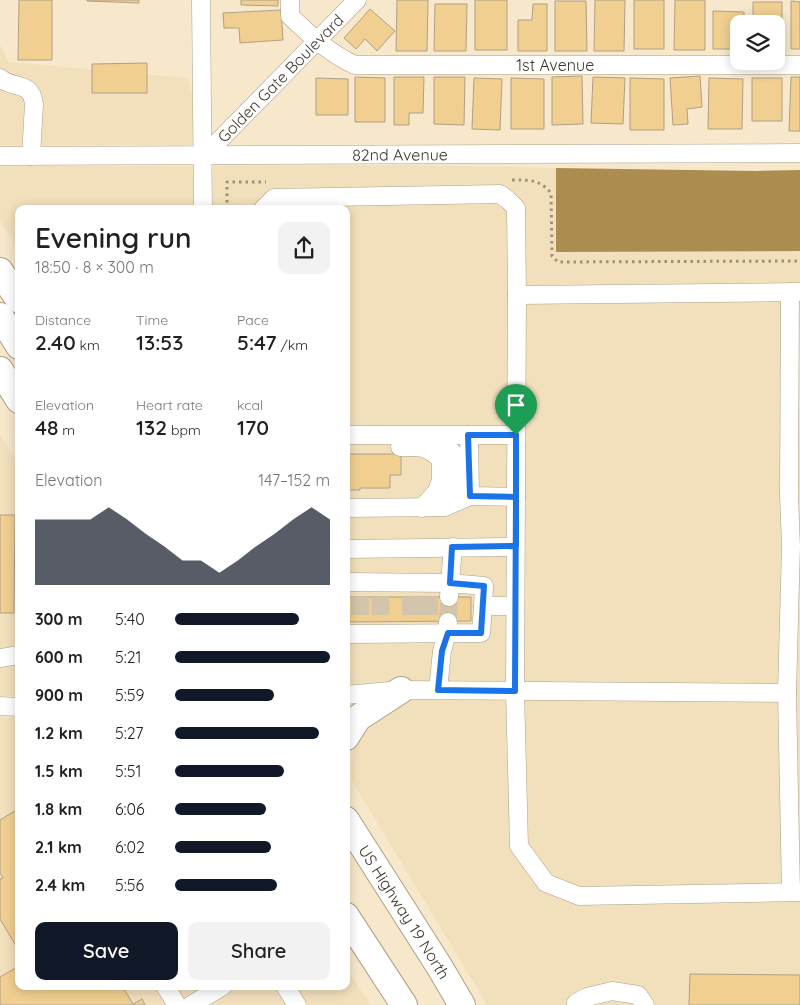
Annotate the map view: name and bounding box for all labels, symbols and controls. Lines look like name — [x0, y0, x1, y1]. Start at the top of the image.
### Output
street label: Golden Gate Boulevard — [213, 10, 348, 147]
map controls — [730, 15, 785, 70]
button: layers — [730, 15, 785, 70]
street label: 1st Avenue — [516, 55, 594, 75]
street label: 82nd Avenue — [352, 144, 448, 165]
text: Evening run — [35, 220, 192, 255]
button: share — [278, 222, 330, 274]
text: 18:50 · 8 × 300 m — [35, 257, 154, 277]
text: Distance — [35, 311, 91, 329]
text: Time — [136, 311, 168, 329]
text: Pace — [237, 311, 269, 329]
text: 2.40 — [35, 329, 76, 355]
text: 13:53 — [136, 329, 183, 355]
text: 5:47 — [237, 329, 277, 355]
text: km — [76, 336, 100, 354]
text: /km — [277, 336, 308, 354]
pin — [495, 384, 537, 435]
icon: arrive — [502, 391, 530, 419]
text: Elevation — [35, 396, 94, 414]
text: Heart rate — [136, 396, 203, 414]
text: kcal — [237, 396, 263, 414]
text: 48 — [35, 414, 58, 440]
text: 132 — [136, 414, 167, 440]
text: 170 — [237, 414, 269, 440]
text: m — [58, 421, 75, 439]
text: bpm — [167, 421, 201, 439]
text: Elevation — [35, 470, 102, 490]
text: 147–152 m — [258, 470, 330, 490]
text: 300 m — [35, 609, 82, 629]
text: 5:40 — [115, 609, 145, 629]
text: 600 m — [35, 647, 83, 667]
text: 5:21 — [115, 647, 142, 667]
text: 900 m — [35, 685, 83, 705]
text: 5:59 — [115, 685, 144, 705]
text: 1.2 km — [35, 723, 83, 743]
text: 5:27 — [115, 723, 143, 743]
text: 1.5 km — [35, 761, 83, 781]
text: 5:51 — [115, 761, 141, 781]
text: 1.8 km — [35, 799, 82, 819]
text: 6:06 — [115, 799, 145, 819]
text: 2.1 km — [35, 837, 82, 857]
text: 6:02 — [115, 837, 145, 857]
street label: US Highway 19 North — [354, 841, 454, 983]
text: 2.4 km — [35, 875, 85, 895]
text: 5:56 — [115, 875, 144, 895]
button: Save — [35, 922, 178, 980]
button: Share — [188, 922, 330, 980]

